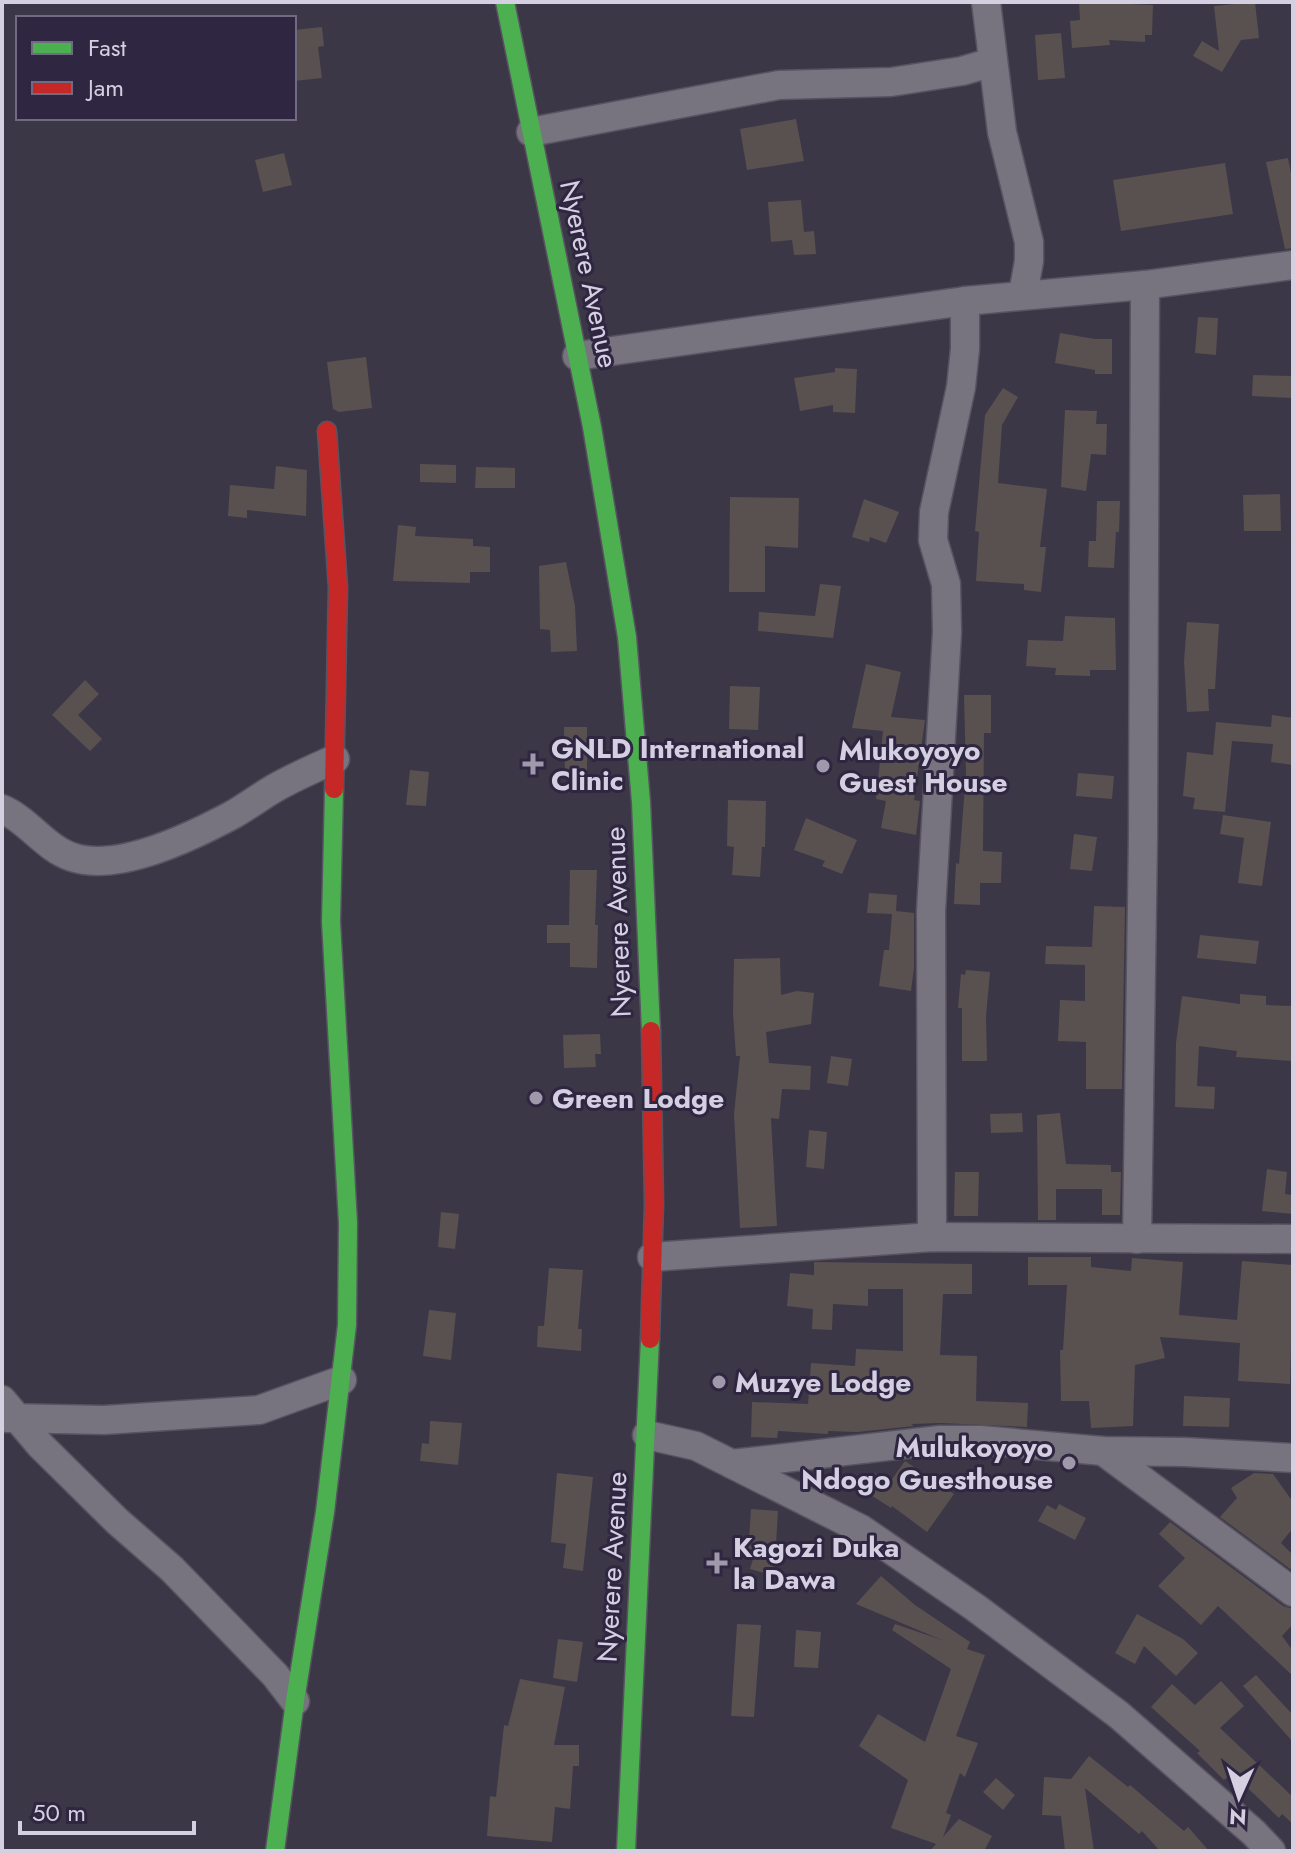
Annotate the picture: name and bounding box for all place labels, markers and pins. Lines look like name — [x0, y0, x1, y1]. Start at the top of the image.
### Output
place label: GNLD International Clinic — [551, 728, 804, 801]
place label: Mlukoyoyo Guest House — [839, 730, 1007, 803]
marker: GNLD International Clinic — [522, 753, 544, 775]
marker: Mlukoyoyo Guest House — [814, 757, 832, 775]
place label: Green Lodge — [552, 1078, 724, 1119]
marker: Green Lodge — [527, 1089, 545, 1107]
place label: Muzye Lodge — [735, 1362, 911, 1403]
marker: Muzye Lodge — [710, 1373, 728, 1391]
place label: Mulukoyoyo Ndogo Guesthouse — [801, 1427, 1053, 1500]
marker: Mulukoyoyo Ndogo Guesthouse — [1060, 1454, 1078, 1472]
place label: Kagozi Duka la Dawa — [733, 1527, 899, 1600]
marker: Kagozi Duka la Dawa — [708, 1554, 726, 1572]

